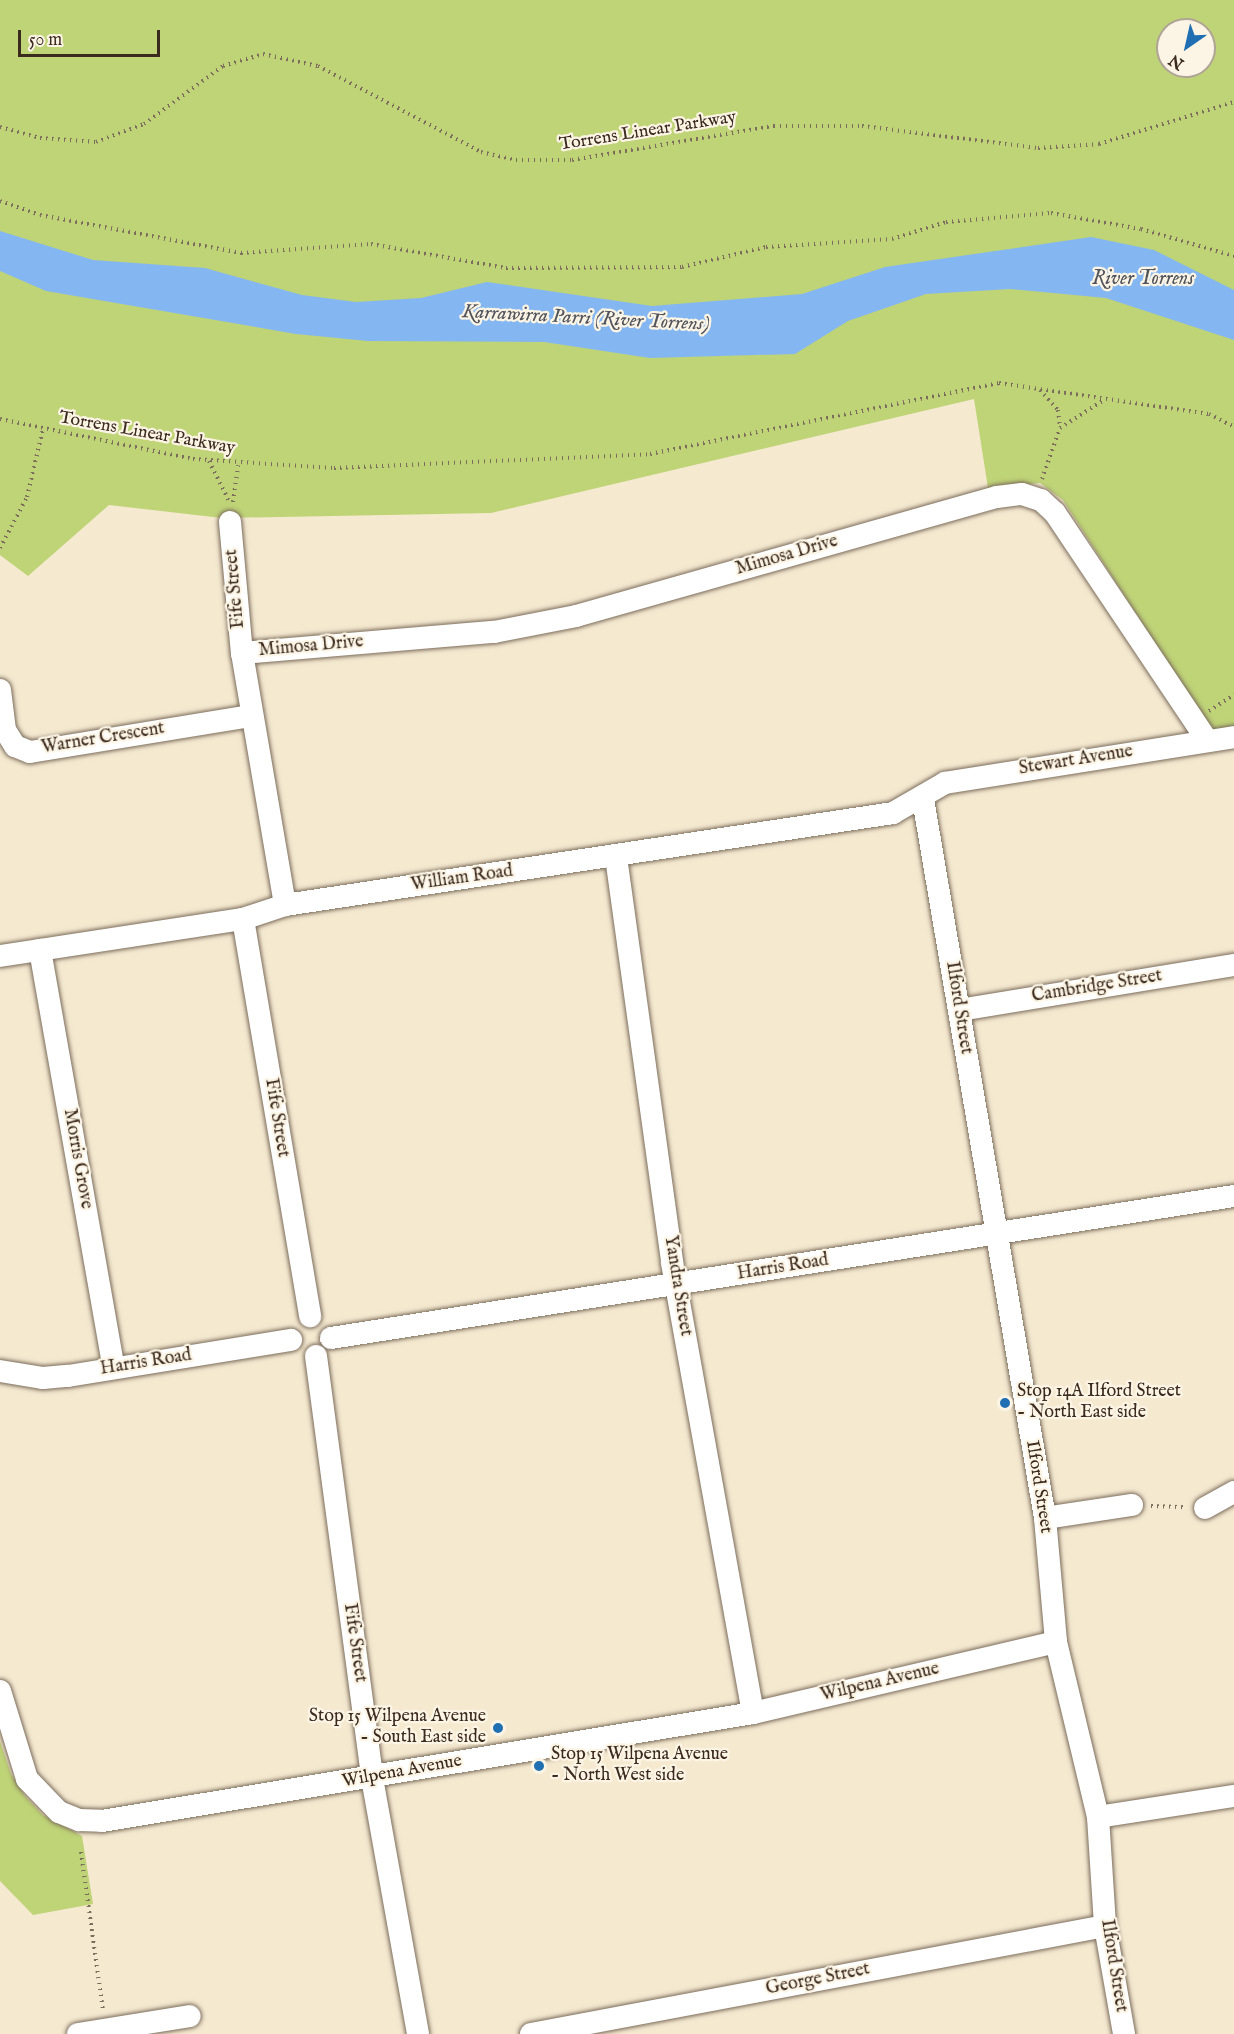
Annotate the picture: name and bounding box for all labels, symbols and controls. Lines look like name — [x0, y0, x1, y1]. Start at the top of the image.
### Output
scale bar — [21, 18, 164, 56]
north arrow — [1156, 18, 1216, 78]
text: 50 m — [29, 29, 62, 52]
text: N — [1166, 49, 1188, 73]
street label: Torrens Linear Parkway — [558, 107, 738, 157]
water label: River Torrens — [1092, 266, 1194, 290]
water label: Karrawirra Parri (River Torrens) — [462, 300, 710, 336]
street label: Torrens Linear Parkway — [57, 408, 237, 460]
street label: Mimosa Drive — [733, 531, 841, 581]
street label: Fife Street — [222, 548, 250, 630]
street label: Mimosa Drive — [258, 632, 364, 662]
street label: Warner Crescent — [40, 719, 166, 759]
street label: Stewart Avenue — [1018, 741, 1134, 781]
street label: William Road — [410, 861, 514, 897]
street label: Ilford Street — [940, 960, 976, 1056]
street label: Cambridge Street — [1030, 966, 1164, 1008]
street label: Fife Street — [259, 1077, 293, 1159]
street label: Morris Grove — [58, 1107, 96, 1211]
street label: Yandra Street — [658, 1234, 696, 1338]
street label: Harris Road — [736, 1250, 830, 1286]
street label: Harris Road — [99, 1345, 193, 1381]
place label: Stop 14A Ilford Street - North East side — [1017, 1382, 1181, 1424]
marker: Stop 14A Ilford Street - North East side — [998, 1396, 1012, 1410]
street label: Ilford Street — [1020, 1439, 1056, 1535]
street label: Fife Street — [338, 1602, 370, 1684]
street label: Wilpena Avenue — [819, 1659, 941, 1707]
place label: Stop 15 Wilpena Avenue - South East side — [309, 1707, 486, 1750]
marker: Stop 15 Wilpena Avenue - South East side — [491, 1721, 505, 1735]
place label: Stop 15 Wilpena Avenue - North West side — [551, 1745, 728, 1788]
street label: Wilpena Avenue — [340, 1751, 464, 1793]
marker: Stop 15 Wilpena Avenue - North West side — [532, 1759, 546, 1773]
street label: Ilford Street — [1095, 1918, 1131, 2014]
street label: George Street — [764, 1959, 872, 2001]

